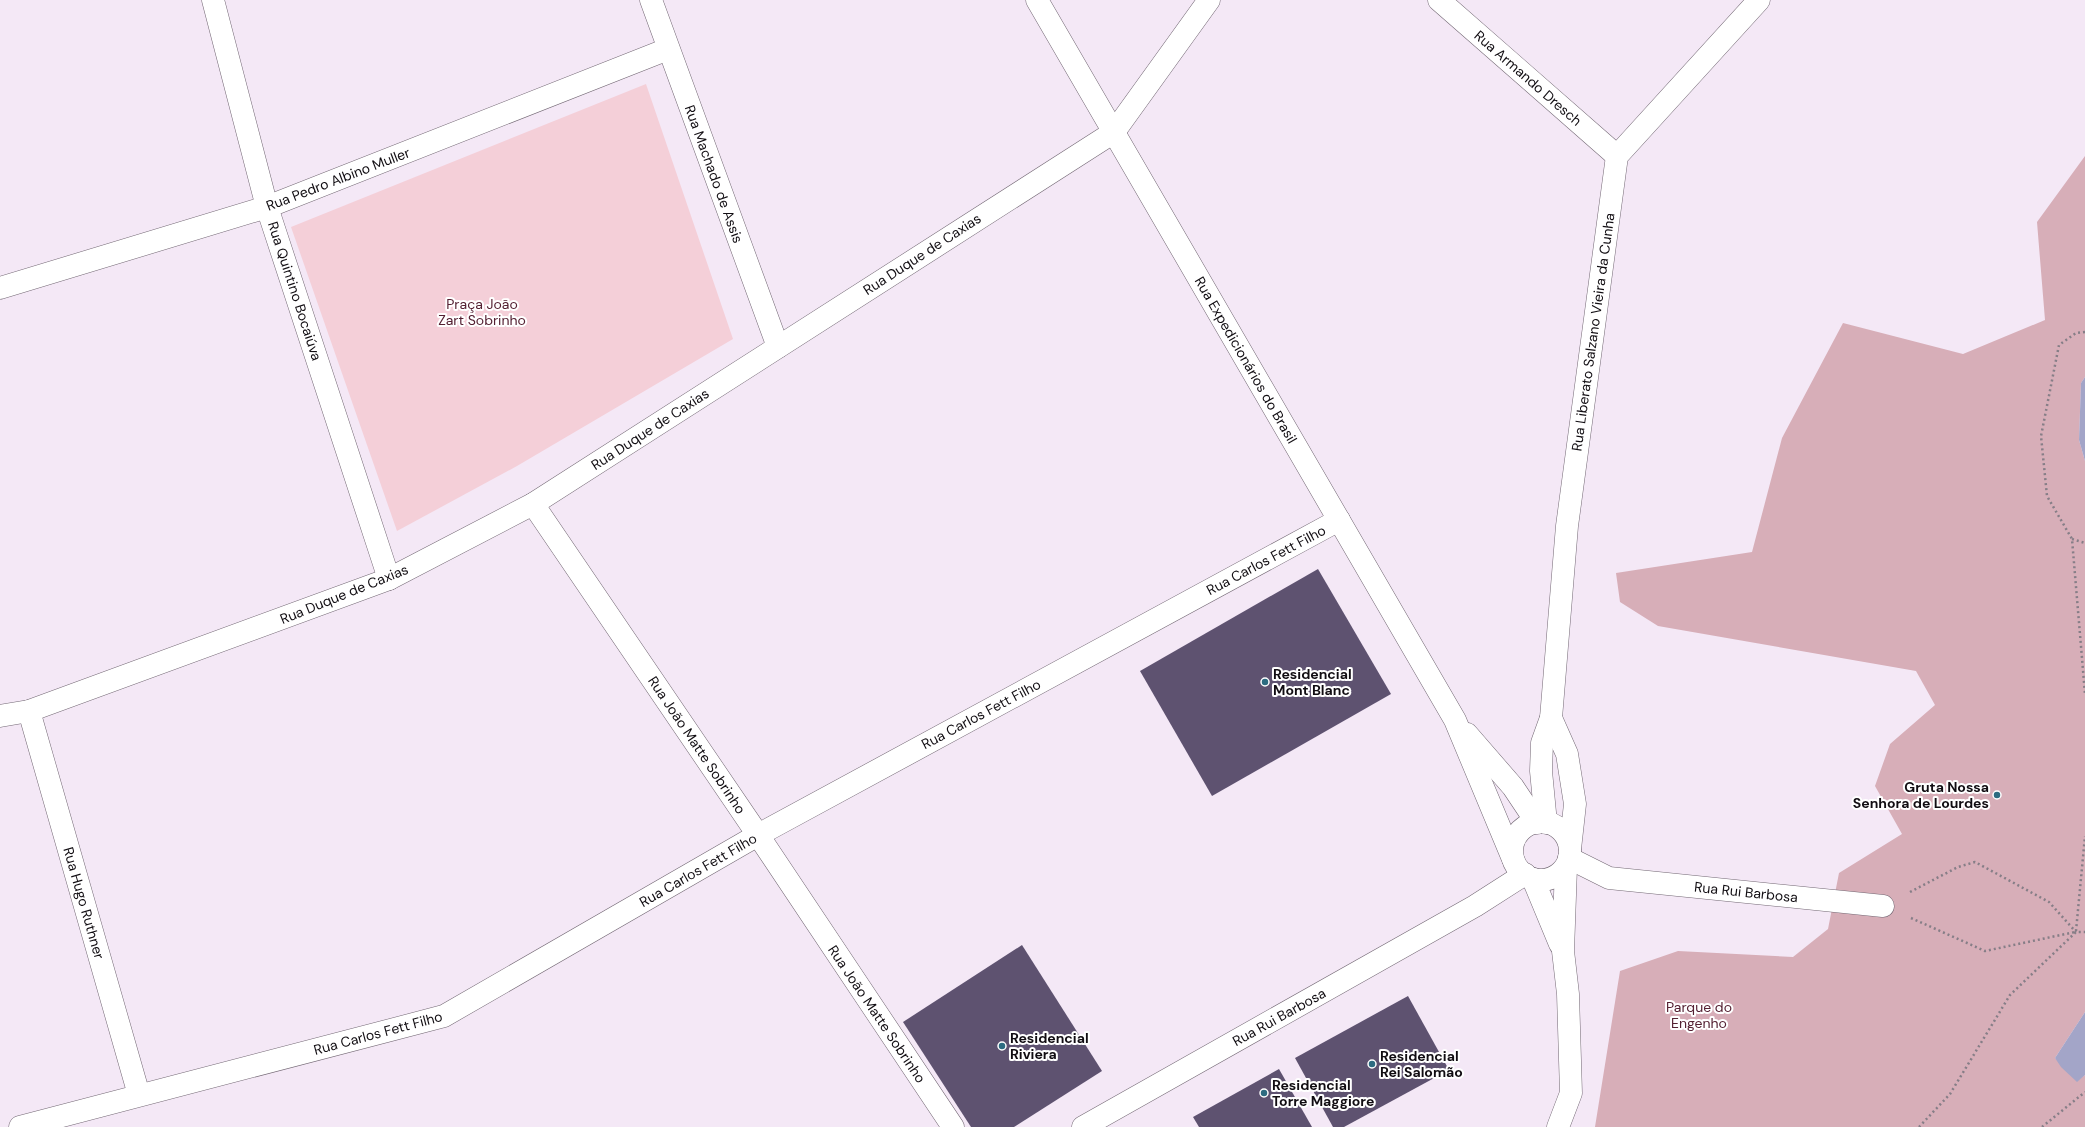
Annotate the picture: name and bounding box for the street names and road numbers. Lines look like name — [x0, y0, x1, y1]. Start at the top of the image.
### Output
street label: Rua Armando Dresch — [1471, 26, 1585, 130]
street label: Rua Machado de Assis — [681, 102, 747, 246]
street label: Rua Pedro Albino Muller — [263, 143, 413, 215]
street label: Rua Duque de Caxias — [860, 209, 984, 299]
street label: Rua Liberato Salzano Vieira da Cunha — [1567, 212, 1619, 452]
street label: Rua Quintino Bocaiúva — [264, 219, 326, 363]
street label: Rua Expedicionários do Brasil — [1191, 273, 1301, 447]
street label: Rua Duque de Caxias — [588, 384, 712, 474]
street label: Rua Carlos Fett Filho — [1203, 521, 1329, 599]
street label: Rua Duque de Caxias — [277, 560, 411, 628]
street label: Rua João Matte Sobrinho — [644, 673, 750, 817]
street label: Rua Carlos Fett Filho — [918, 675, 1044, 753]
street label: Rua Carlos Fett Filho — [636, 829, 760, 911]
street label: Rua Hugo Ruthner — [59, 845, 109, 961]
street label: Rua Rui Barbosa — [1693, 878, 1799, 906]
street label: Rua João Matte Sobrinho — [824, 942, 930, 1086]
street label: Rua Rui Barbosa — [1229, 984, 1329, 1050]
street label: Rua Carlos Fett Filho — [312, 1007, 444, 1059]

